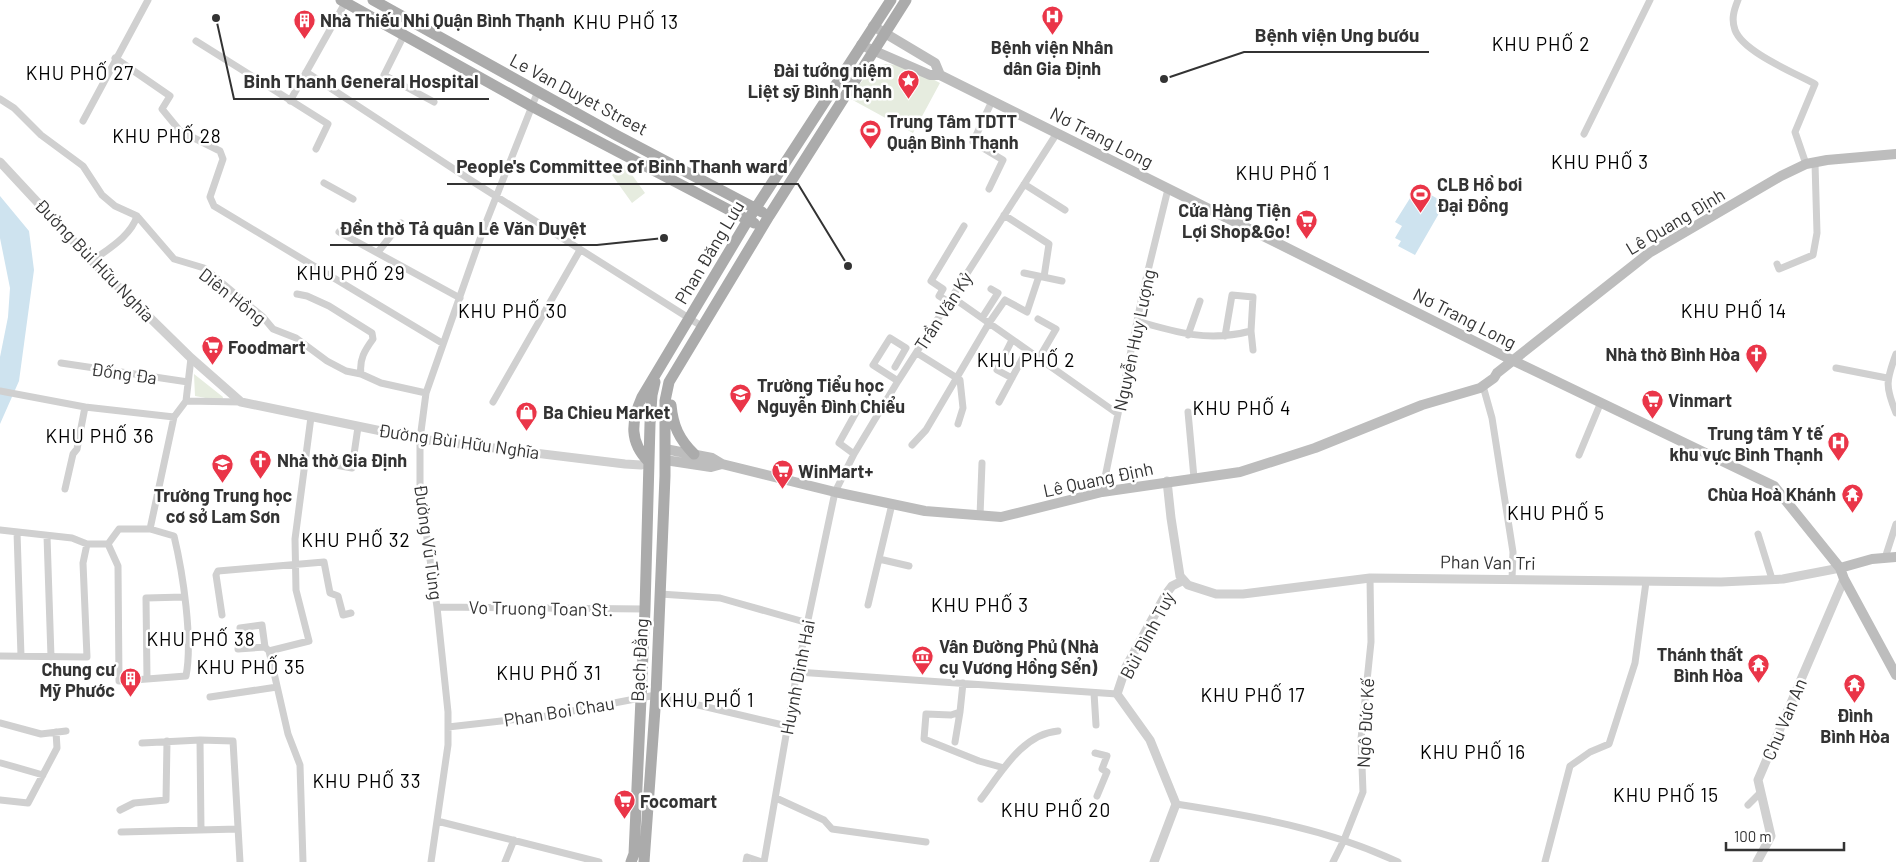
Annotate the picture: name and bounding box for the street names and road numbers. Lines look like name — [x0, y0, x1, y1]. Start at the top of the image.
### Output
street label: Le Van Duyet Street — [506, 48, 652, 140]
street label: Nơ Trang Long — [1047, 102, 1157, 172]
street label: Lê Quang Định — [1621, 183, 1729, 259]
street label: Đường Bùi Hữu Nghĩa — [31, 194, 159, 326]
street label: Phan Đăng Lưu — [670, 196, 748, 308]
street label: Diên Hồng — [195, 263, 271, 329]
street label: Trần Văn Kỷ — [909, 267, 977, 355]
street label: Nguyễn Huy Lượng — [1108, 267, 1160, 413]
street label: Nơ Trang Long — [1410, 283, 1520, 353]
street label: Đống Đa — [90, 357, 158, 389]
street label: Đường Bùi Hữu Nghĩa — [377, 419, 541, 463]
street label: Lê Quang Định — [1041, 457, 1155, 501]
street label: Đường Vũ Tùng — [410, 483, 448, 601]
street label: Phan Van Tri — [1440, 550, 1536, 574]
street label: Bùi Đình Tuý — [1115, 588, 1179, 682]
street label: Vo Truong Toan St. — [468, 596, 614, 620]
street label: Huynh Dinh Hai — [775, 617, 819, 737]
street label: Bạch Đằng — [626, 618, 652, 702]
street label: Chu Van An — [1757, 675, 1811, 763]
street label: Ngô Đức Kế — [1352, 677, 1378, 769]
street label: Phan Boi Chau — [502, 691, 616, 731]

